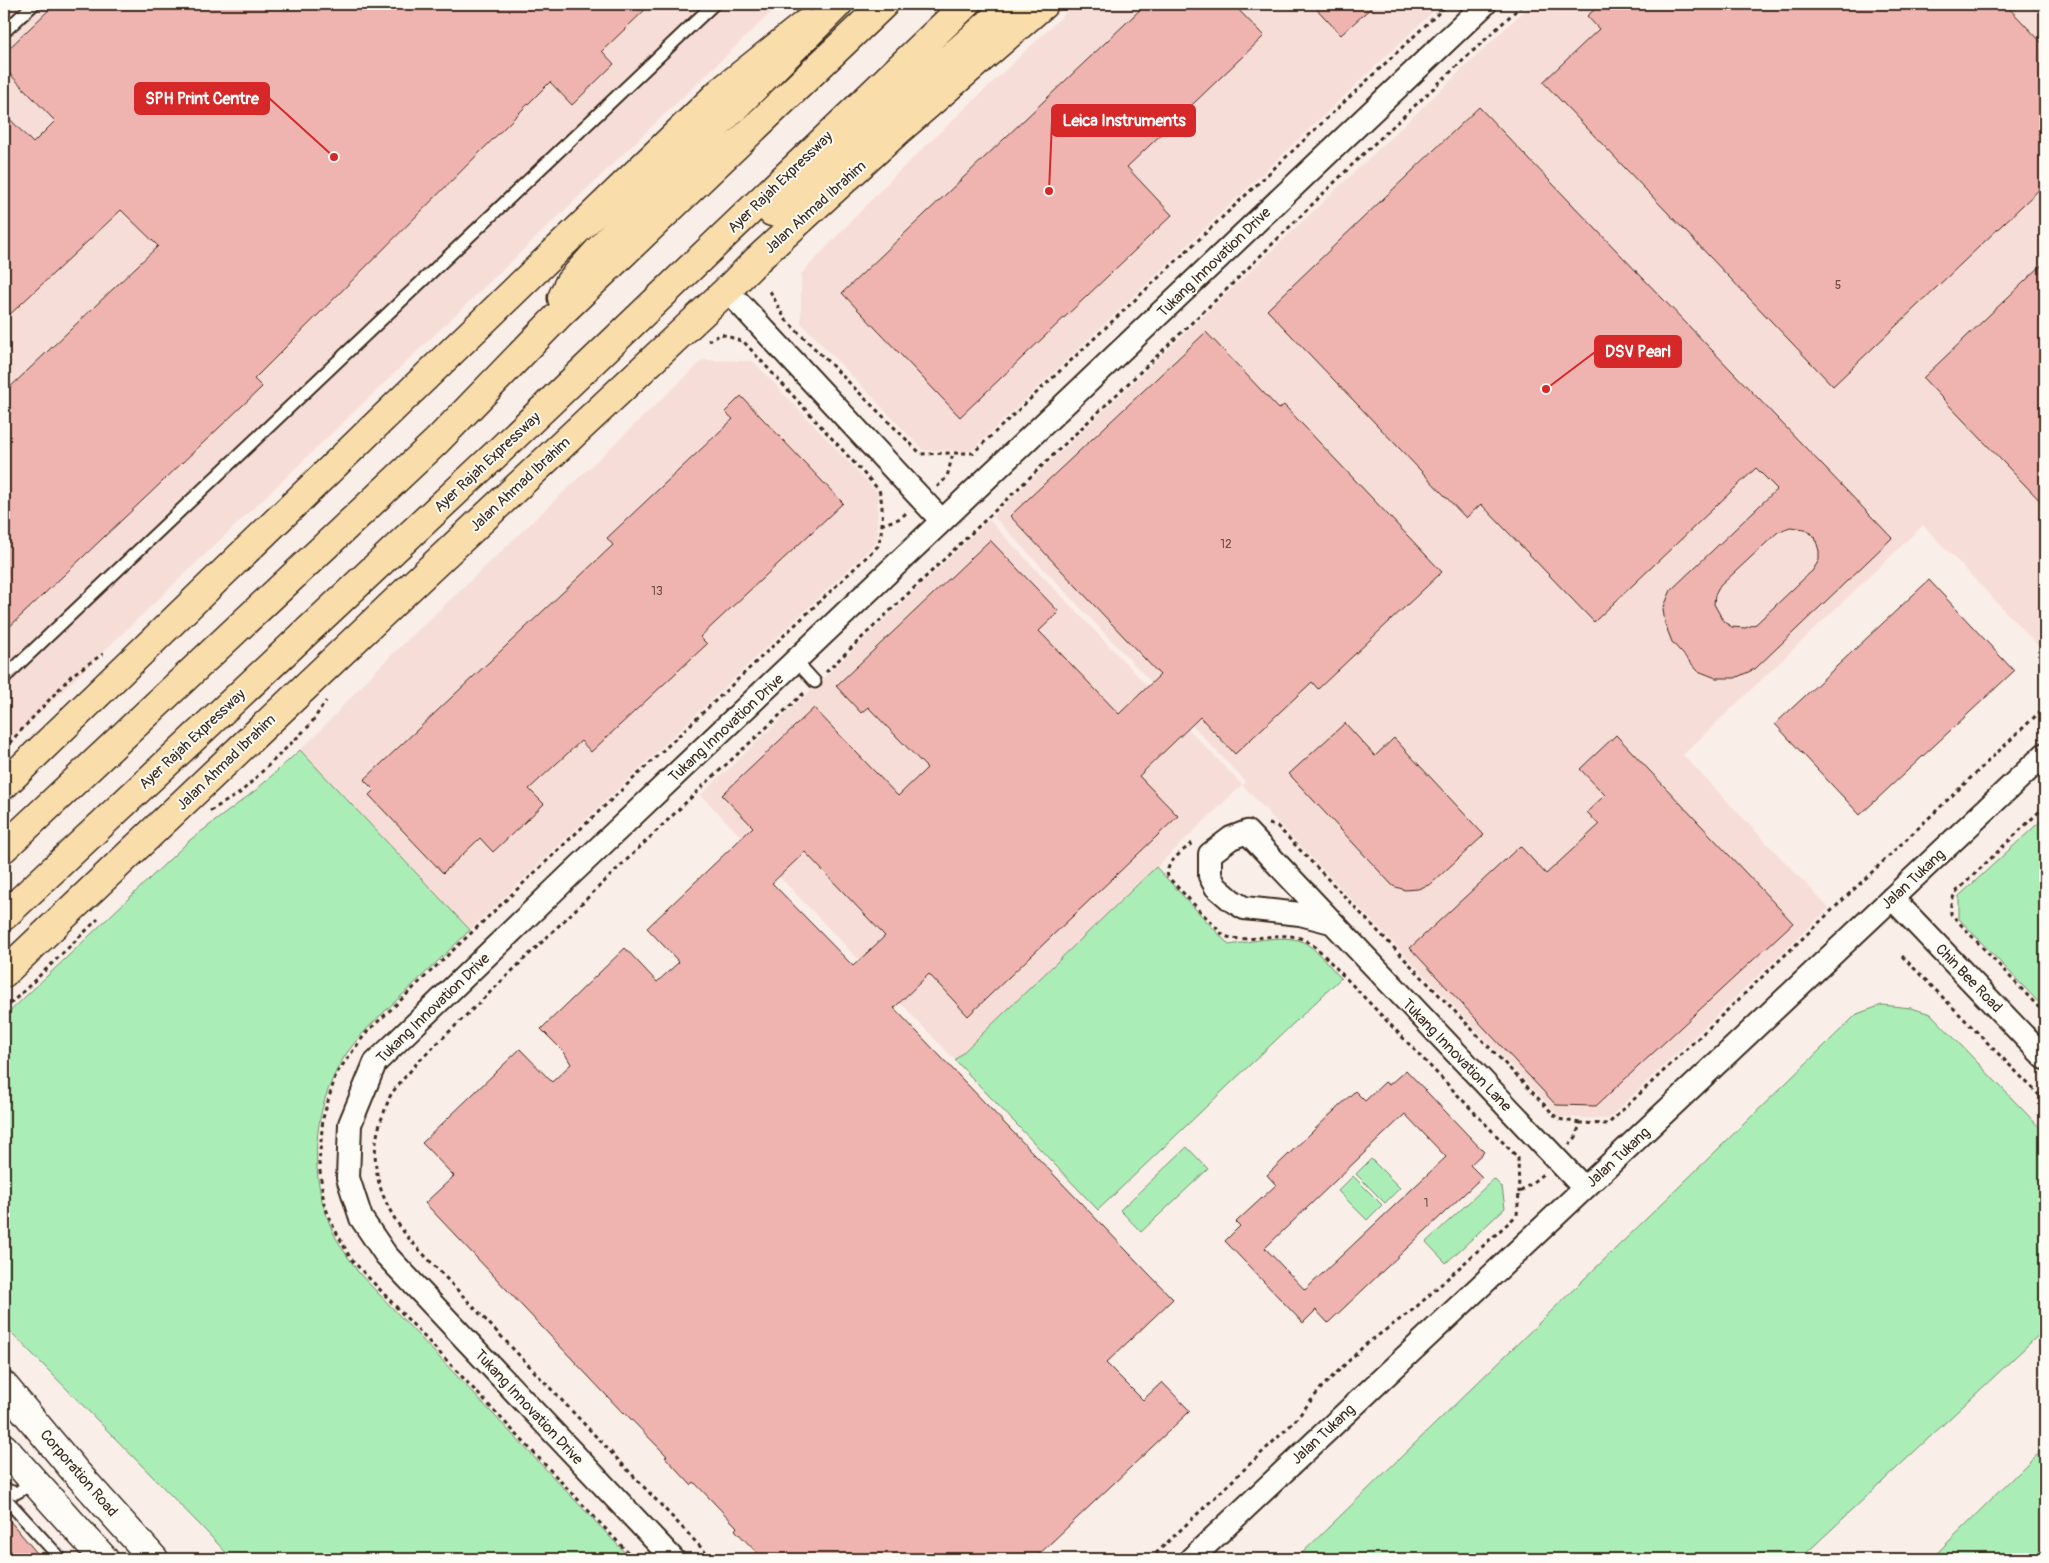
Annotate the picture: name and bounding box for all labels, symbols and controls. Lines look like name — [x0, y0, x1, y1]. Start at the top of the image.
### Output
callout: SPH Print Centre — [135, 83, 269, 114]
text: SPH Print Centre — [145, 89, 260, 109]
callout: Leica Instruments — [1052, 105, 1195, 136]
text: Leica Instruments — [1062, 111, 1186, 131]
street label: Ayer Rajah Expressway — [724, 127, 837, 237]
street label: Jalan Ahmad Ibrahim — [761, 157, 870, 258]
street label: Tukang Innovation Drive — [1154, 203, 1276, 322]
house number: 5 — [1835, 278, 1841, 293]
callout: DSV Pearl — [1595, 336, 1681, 367]
text: DSV Pearl — [1605, 342, 1671, 362]
street label: Ayer Rajah Expressway — [430, 408, 545, 517]
street label: Jalan Ahmad Ibrahim — [466, 433, 575, 536]
house number: 12 — [1220, 537, 1232, 552]
house number: 13 — [651, 584, 663, 599]
street label: Tukang Innovation Drive — [665, 670, 788, 787]
street label: Ayer Rajah Expressway — [135, 685, 250, 794]
street label: Jalan Ahmad Ibrahim — [173, 710, 280, 814]
street label: Jalan Tukang — [1878, 845, 1949, 914]
street label: Chin Bee Road — [1931, 940, 2006, 1017]
street label: Tukang Innovation Drive — [373, 949, 495, 1068]
street label: Tukang Innovation Lane — [1398, 995, 1516, 1116]
street label: Jalan Tukang — [1583, 1123, 1654, 1192]
house number: 1 — [1424, 1196, 1428, 1211]
street label: Tukang Innovation Drive — [470, 1346, 587, 1469]
street label: Jalan Tukang — [1288, 1400, 1359, 1469]
street label: Corporation Road — [36, 1426, 122, 1521]

